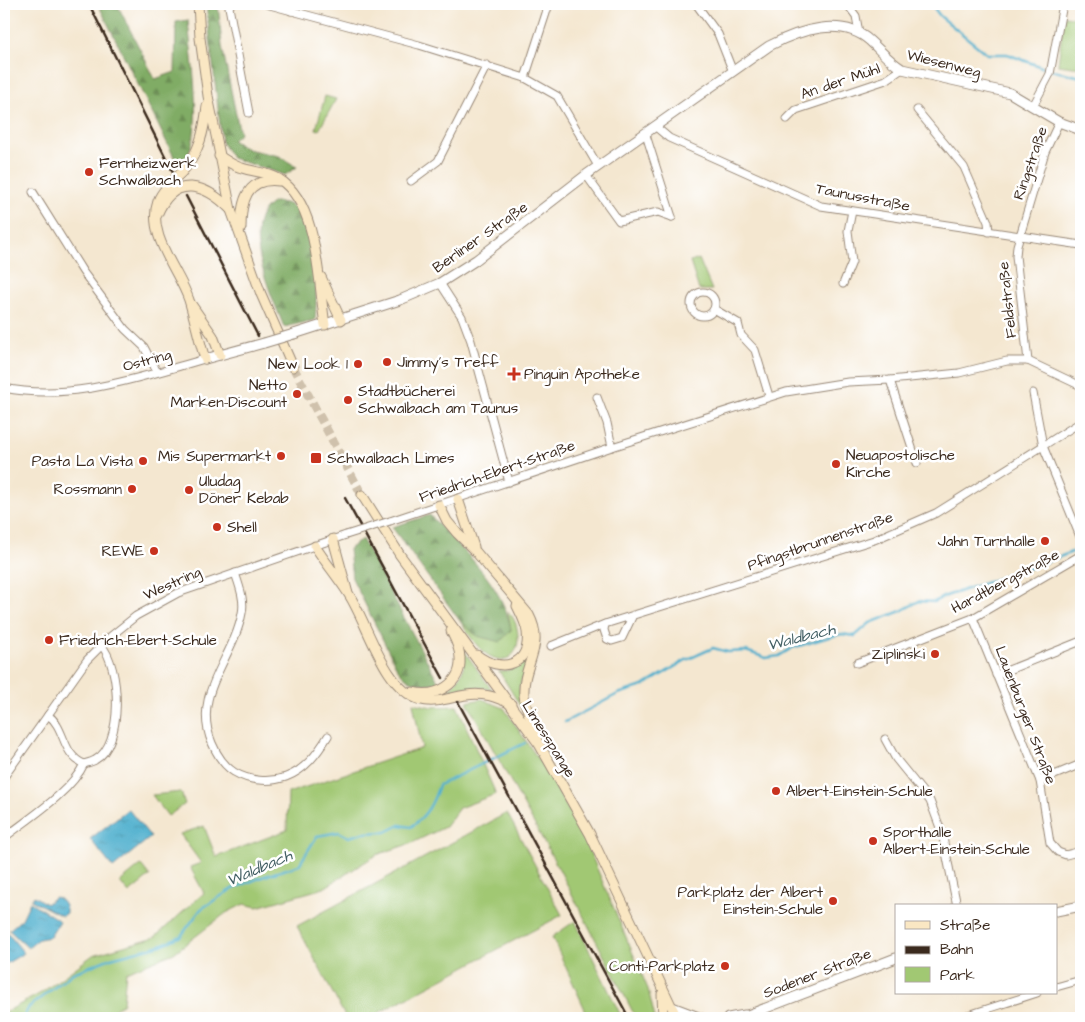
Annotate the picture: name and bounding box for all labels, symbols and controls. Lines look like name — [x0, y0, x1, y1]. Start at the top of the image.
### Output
street label: Wiesenweg — [904, 44, 983, 84]
street label: An der Mühl — [797, 58, 883, 105]
street label: Ringstraße — [1008, 124, 1054, 203]
place label: Fernheizwerk Schwalbach — [99, 153, 196, 191]
marker: Fernheizwerk Schwalbach — [83, 166, 95, 178]
street label: Taunusstraße — [814, 178, 912, 217]
street label: Berliner Straße — [428, 197, 532, 278]
street label: Feldstraße — [993, 261, 1022, 339]
street label: Ostring — [121, 344, 174, 378]
place label: Jimmy's Treff — [397, 352, 498, 374]
place label: New Look 1 — [268, 354, 348, 375]
marker: Jimmy's Treff — [381, 356, 393, 368]
marker: New Look 1 — [352, 358, 364, 370]
place label: Pinguin Apotheke — [524, 364, 640, 386]
marker: Pinguin Apotheke — [508, 368, 520, 380]
place label: Netto Marken-Discount — [171, 375, 288, 413]
place label: Stadtbücherei Schwalbach am Taunus — [358, 381, 519, 419]
marker: Netto Marken-Discount — [291, 388, 303, 400]
marker: Stadtbücherei Schwalbach am Taunus — [342, 394, 354, 406]
street label: Friedrich-Ebert-Straße — [416, 435, 578, 508]
place label: Neuapostolische Kirche — [846, 445, 955, 483]
place label: Mis Supermarkt — [158, 446, 271, 467]
place label: Schwalbach Limes — [327, 448, 455, 469]
marker: Mis Supermarkt — [275, 450, 287, 462]
place label: Pasta La Vista — [32, 451, 133, 472]
marker: Schwalbach Limes — [309, 451, 323, 465]
marker: Pasta La Vista — [137, 455, 149, 467]
marker: Neuapostolische Kirche — [830, 458, 842, 470]
place label: Uludag Döner Kebab — [199, 471, 289, 509]
place label: Rossmann — [54, 479, 122, 500]
marker: Rossmann — [126, 483, 138, 495]
marker: Uludag Döner Kebab — [183, 484, 195, 496]
street label: Pfingstbrunnenstraße — [745, 507, 896, 577]
place label: Shell — [227, 517, 257, 538]
marker: Shell — [211, 521, 223, 533]
place label: Jahn Turnhalle — [938, 531, 1035, 552]
marker: Jahn Turnhalle — [1039, 535, 1051, 547]
place label: REWE — [101, 541, 144, 562]
street label: Hardtbergstraße — [948, 544, 1063, 620]
marker: REWE — [148, 545, 160, 557]
street label: Westring — [140, 561, 205, 606]
water label: Waldbach — [765, 618, 838, 656]
place label: Friedrich-Ebert-Schule — [59, 630, 217, 651]
marker: Friedrich-Ebert-Schule — [43, 634, 55, 646]
street label: Lauenburger Straße — [989, 643, 1062, 787]
place label: Ziplinski — [871, 644, 926, 665]
marker: Ziplinski — [929, 648, 941, 660]
street label: Limesspange — [516, 697, 580, 782]
place label: Albert-Einstein-Schule — [786, 781, 933, 802]
marker: Albert-Einstein-Schule — [770, 785, 782, 797]
place label: Sporthalle Albert-Einstein-Schule — [883, 822, 1030, 860]
marker: Sporthalle Albert-Einstein-Schule — [867, 835, 879, 847]
water label: Waldbach — [223, 844, 296, 892]
place label: Parkplatz der Albert Einstein-Schule — [678, 882, 823, 920]
marker: Parkplatz der Albert Einstein-Schule — [827, 895, 839, 907]
legend — [895, 904, 1058, 994]
text: Straße — [940, 915, 990, 936]
text: Bahn — [940, 939, 974, 960]
street label: Sodener Straße — [760, 943, 874, 1004]
place label: Conti-Parkplatz — [609, 956, 716, 977]
marker: Conti-Parkplatz — [719, 960, 731, 972]
text: Park — [940, 965, 975, 986]

